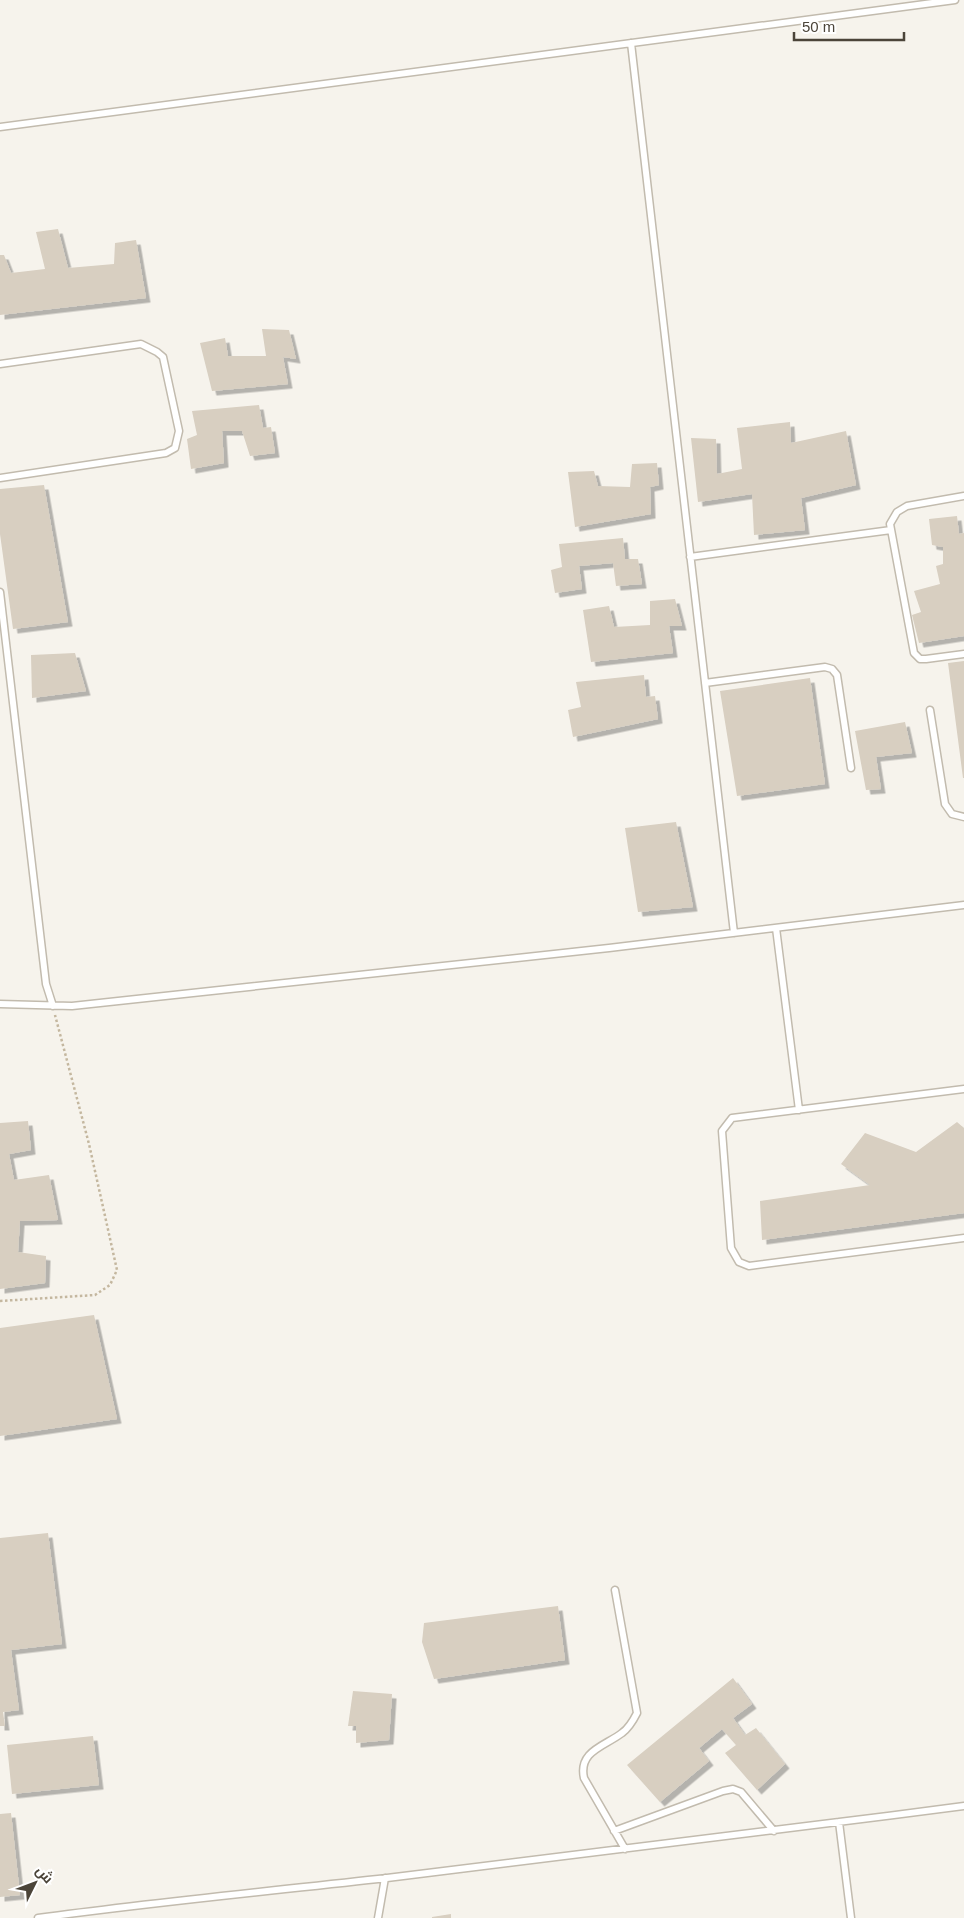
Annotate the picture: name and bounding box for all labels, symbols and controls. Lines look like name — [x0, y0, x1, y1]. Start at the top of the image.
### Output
scale bar — [794, 10, 904, 42]
text: 50 m — [802, 18, 835, 35]
north arrow — [10, 1858, 60, 1908]
text: ش — [32, 1862, 57, 1887]

